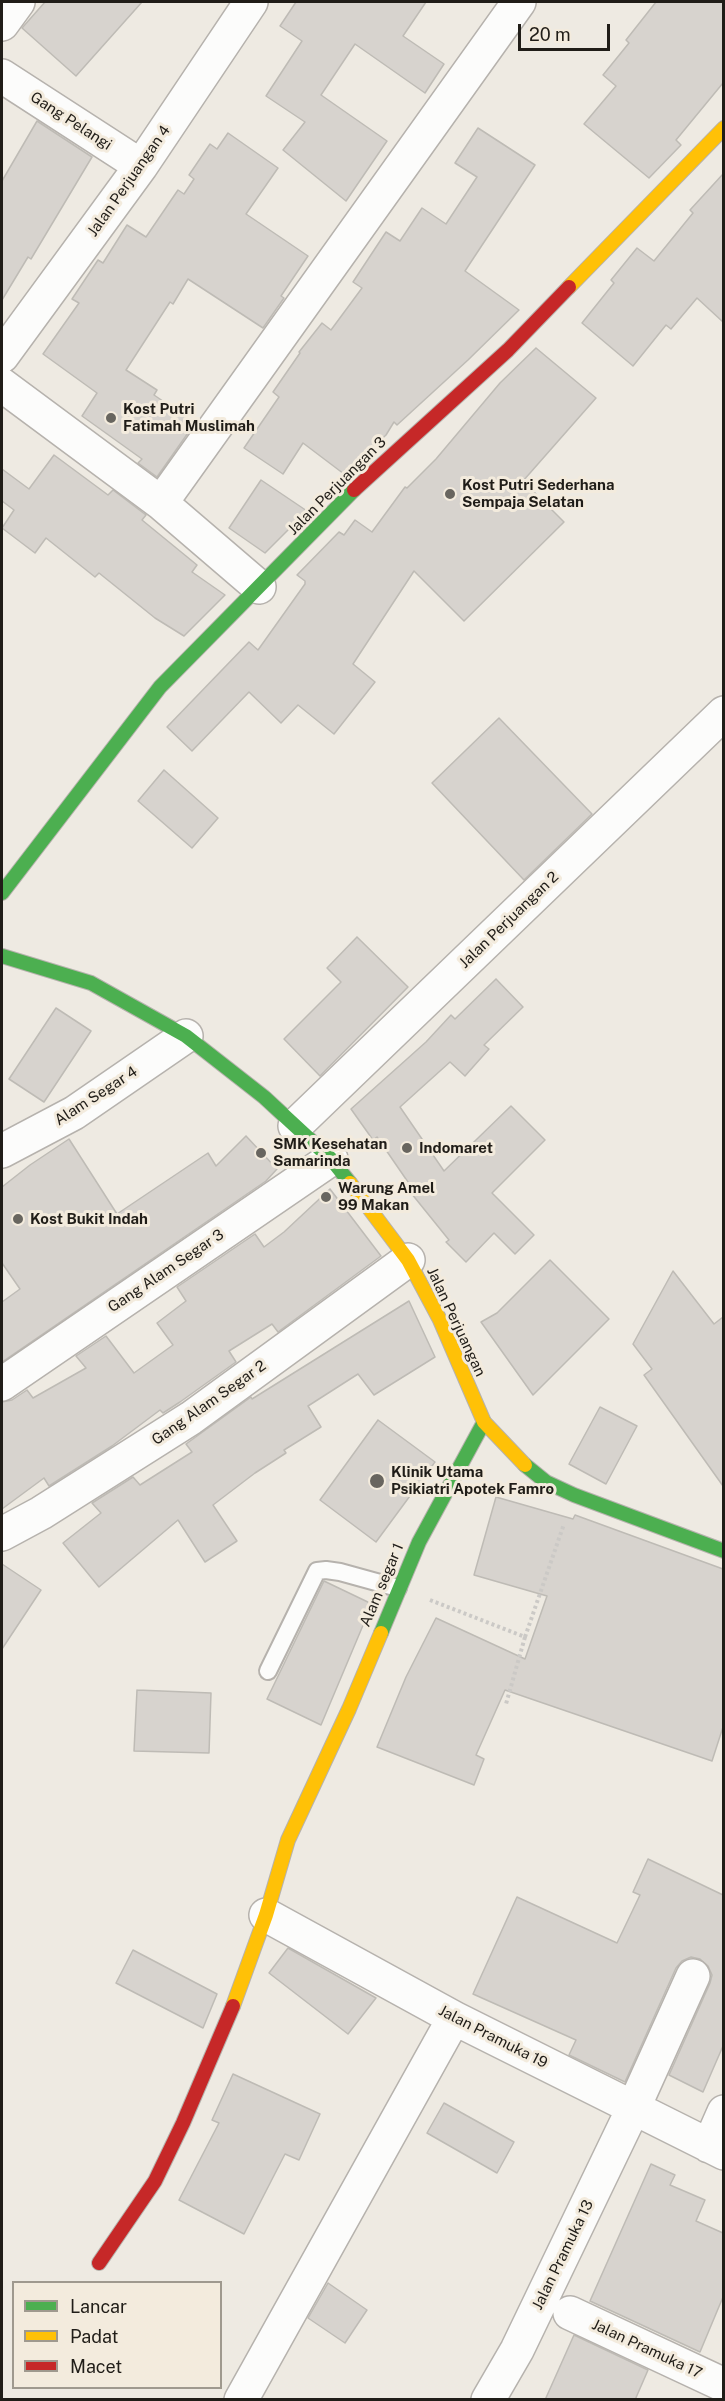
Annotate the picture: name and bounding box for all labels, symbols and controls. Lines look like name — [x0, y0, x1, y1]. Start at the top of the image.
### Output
scale bar — [521, 12, 612, 50]
text: 20 m — [529, 24, 571, 45]
street label: Gang Pelangi — [27, 88, 115, 154]
street label: Jalan Perjuangan 4 — [84, 122, 174, 240]
place label: Kost Putri Fatimah Muslimah — [123, 400, 255, 435]
marker: Kost Putri Fatimah Muslimah — [104, 411, 118, 425]
street label: Jalan Perjuangan 3 — [284, 433, 390, 539]
place label: Kost Putri Sederhana Sempaja Selatan — [462, 476, 614, 511]
marker: Kost Putri Sederhana Sempaja Selatan — [443, 487, 457, 501]
street label: Jalan Perjuangan 2 — [456, 868, 562, 972]
street label: Alam Segar 4 — [51, 1063, 141, 1129]
place label: SMK Kesehatan Samarinda — [273, 1135, 387, 1170]
place label: Indomaret — [419, 1139, 493, 1157]
marker: Indomaret — [400, 1141, 414, 1155]
marker: SMK Kesehatan Samarinda — [254, 1146, 268, 1160]
place label: Warung Amel 99 Makan — [338, 1179, 435, 1214]
marker: Warung Amel 99 Makan — [319, 1190, 333, 1204]
place label: Kost Bukit Indah — [30, 1210, 148, 1228]
marker: Kost Bukit Indah — [11, 1212, 25, 1226]
street label: Gang Alam Segar 3 — [105, 1226, 227, 1316]
street label: Jalan Perjuangan — [423, 1264, 489, 1380]
street label: Gang Alam Segar 2 — [148, 1357, 270, 1449]
place label: Klinik Utama Psikiatri Apotek Famro — [391, 1463, 554, 1498]
marker: Klinik Utama Psikiatri Apotek Famro — [368, 1472, 386, 1490]
street label: Alam segar 1 — [356, 1540, 408, 1630]
street label: Jalan Pramuka 19 — [435, 2002, 551, 2072]
street label: Jalan Pramuka 13 — [529, 2197, 597, 2313]
legend — [12, 2281, 222, 2389]
text: Lancar — [70, 2296, 127, 2317]
street label: Jalan Pramuka 17 — [589, 2316, 705, 2382]
text: Padat — [70, 2326, 119, 2347]
text: Macet — [70, 2356, 122, 2377]

